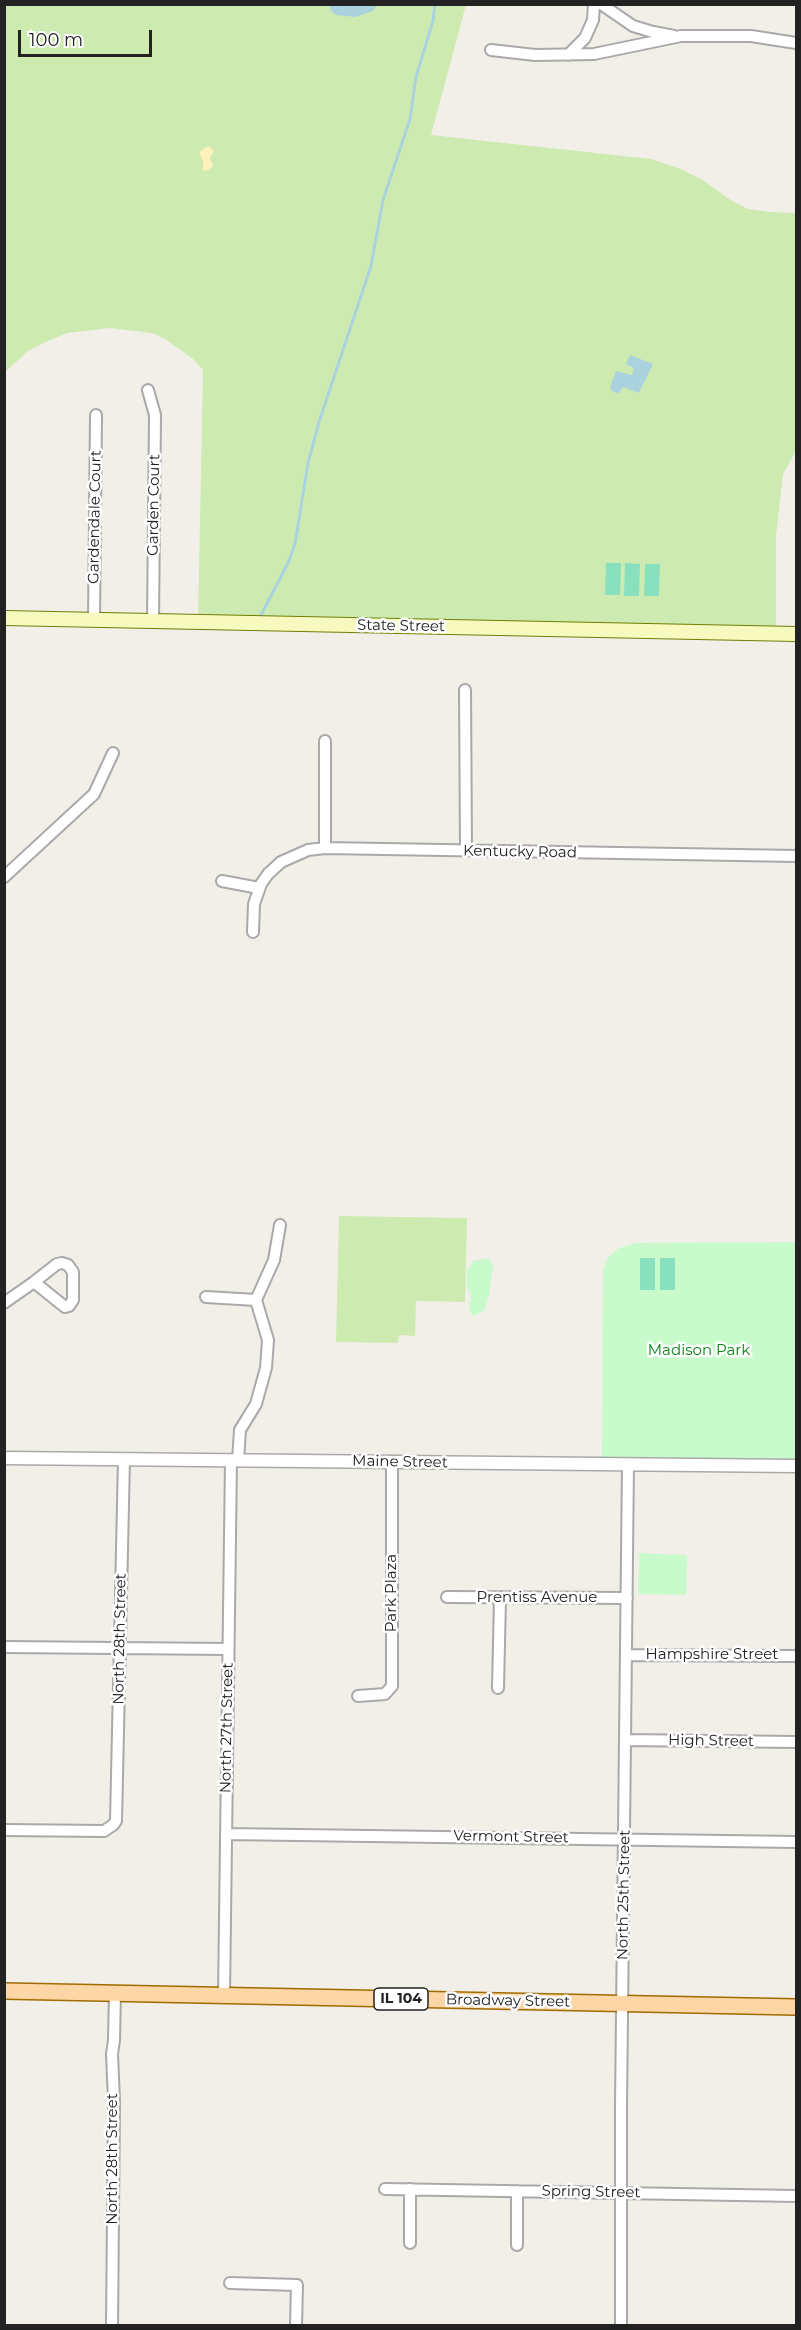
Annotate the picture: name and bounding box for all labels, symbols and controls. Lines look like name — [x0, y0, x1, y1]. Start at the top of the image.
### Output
scale bar — [21, 18, 154, 56]
text: 100 m — [29, 29, 83, 51]
street label: Gardendale Court — [85, 450, 105, 584]
street label: Garden Court — [144, 454, 164, 556]
street label: State Street — [357, 616, 445, 636]
street label: Kentucky Road — [463, 842, 577, 862]
park label: Madison Park — [648, 1342, 750, 1360]
street label: Maine Street — [352, 1452, 448, 1472]
street label: Park Plaza — [383, 1554, 401, 1632]
street label: North 28th Street — [110, 1573, 130, 1705]
street label: Prentiss Avenue — [477, 1589, 597, 1607]
street label: Hampshire Street — [646, 1646, 778, 1664]
street label: North 27th Street — [217, 1663, 237, 1793]
street label: High Street — [668, 1731, 754, 1751]
street label: Vermont Street — [453, 1827, 569, 1847]
street label: North 25th Street — [614, 1830, 634, 1960]
road number: IL 104 — [374, 1988, 428, 2010]
street label: Broadway Street — [446, 1991, 570, 2011]
street label: North 28th Street — [104, 2093, 122, 2225]
street label: Spring Street — [541, 2182, 641, 2202]

